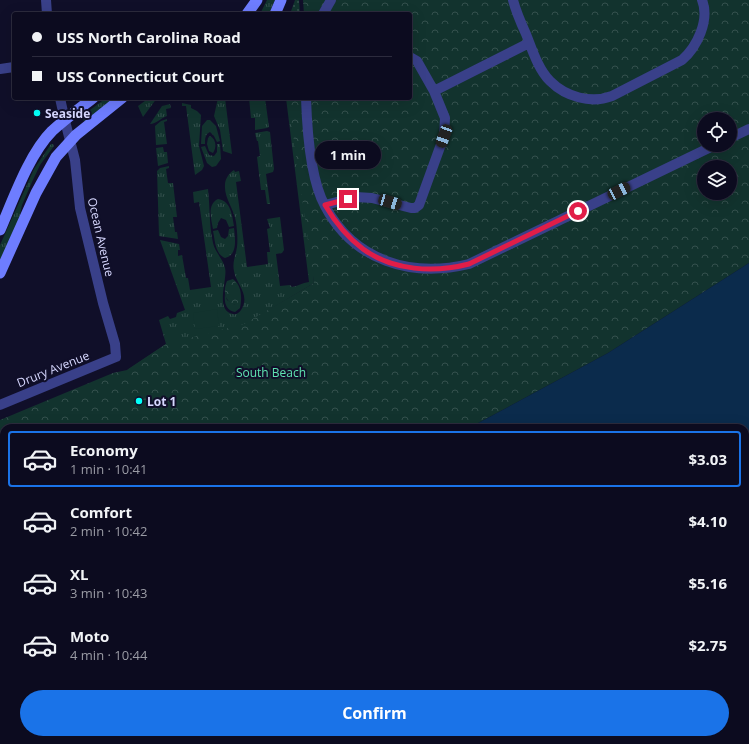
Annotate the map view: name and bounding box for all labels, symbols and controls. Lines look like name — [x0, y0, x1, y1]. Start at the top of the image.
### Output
text: USS North Carolina Road — [56, 27, 241, 47]
text: USS Connecticut Court — [56, 66, 224, 86]
place label: Seaside — [45, 105, 90, 122]
marker: Seaside — [32, 108, 42, 118]
map controls — [697, 112, 737, 200]
button: locate — [697, 112, 737, 152]
car — [434, 123, 454, 149]
callout: 1 min — [315, 141, 381, 169]
text: 1 min — [330, 146, 366, 164]
button: layers — [697, 160, 737, 200]
car — [606, 180, 632, 202]
route end — [339, 190, 357, 208]
car — [377, 193, 403, 211]
street label: Ocean Avenue — [84, 196, 118, 278]
route start — [569, 202, 587, 220]
street label: Drury Avenue — [14, 347, 92, 391]
park label: South Beach — [236, 364, 306, 381]
place label: Lot 1 — [147, 393, 176, 410]
marker: Lot 1 — [134, 396, 144, 406]
text: Economy — [70, 440, 138, 460]
icon: car — [22, 441, 58, 477]
text: $3.03 — [688, 449, 727, 469]
text: 1 min · 10:41 — [70, 460, 147, 478]
text: Comfort — [70, 502, 132, 522]
icon: car — [22, 503, 58, 539]
text: $4.10 — [688, 511, 727, 531]
text: 2 min · 10:42 — [70, 522, 147, 540]
text: XL — [70, 564, 88, 584]
icon: car — [22, 565, 58, 601]
text: $5.16 — [688, 573, 727, 593]
text: 3 min · 10:43 — [70, 584, 147, 602]
text: Moto — [70, 626, 109, 646]
icon: car — [22, 627, 58, 663]
text: $2.75 — [688, 635, 727, 655]
text: 4 min · 10:44 — [70, 646, 147, 664]
button: Confirm — [20, 690, 729, 736]

